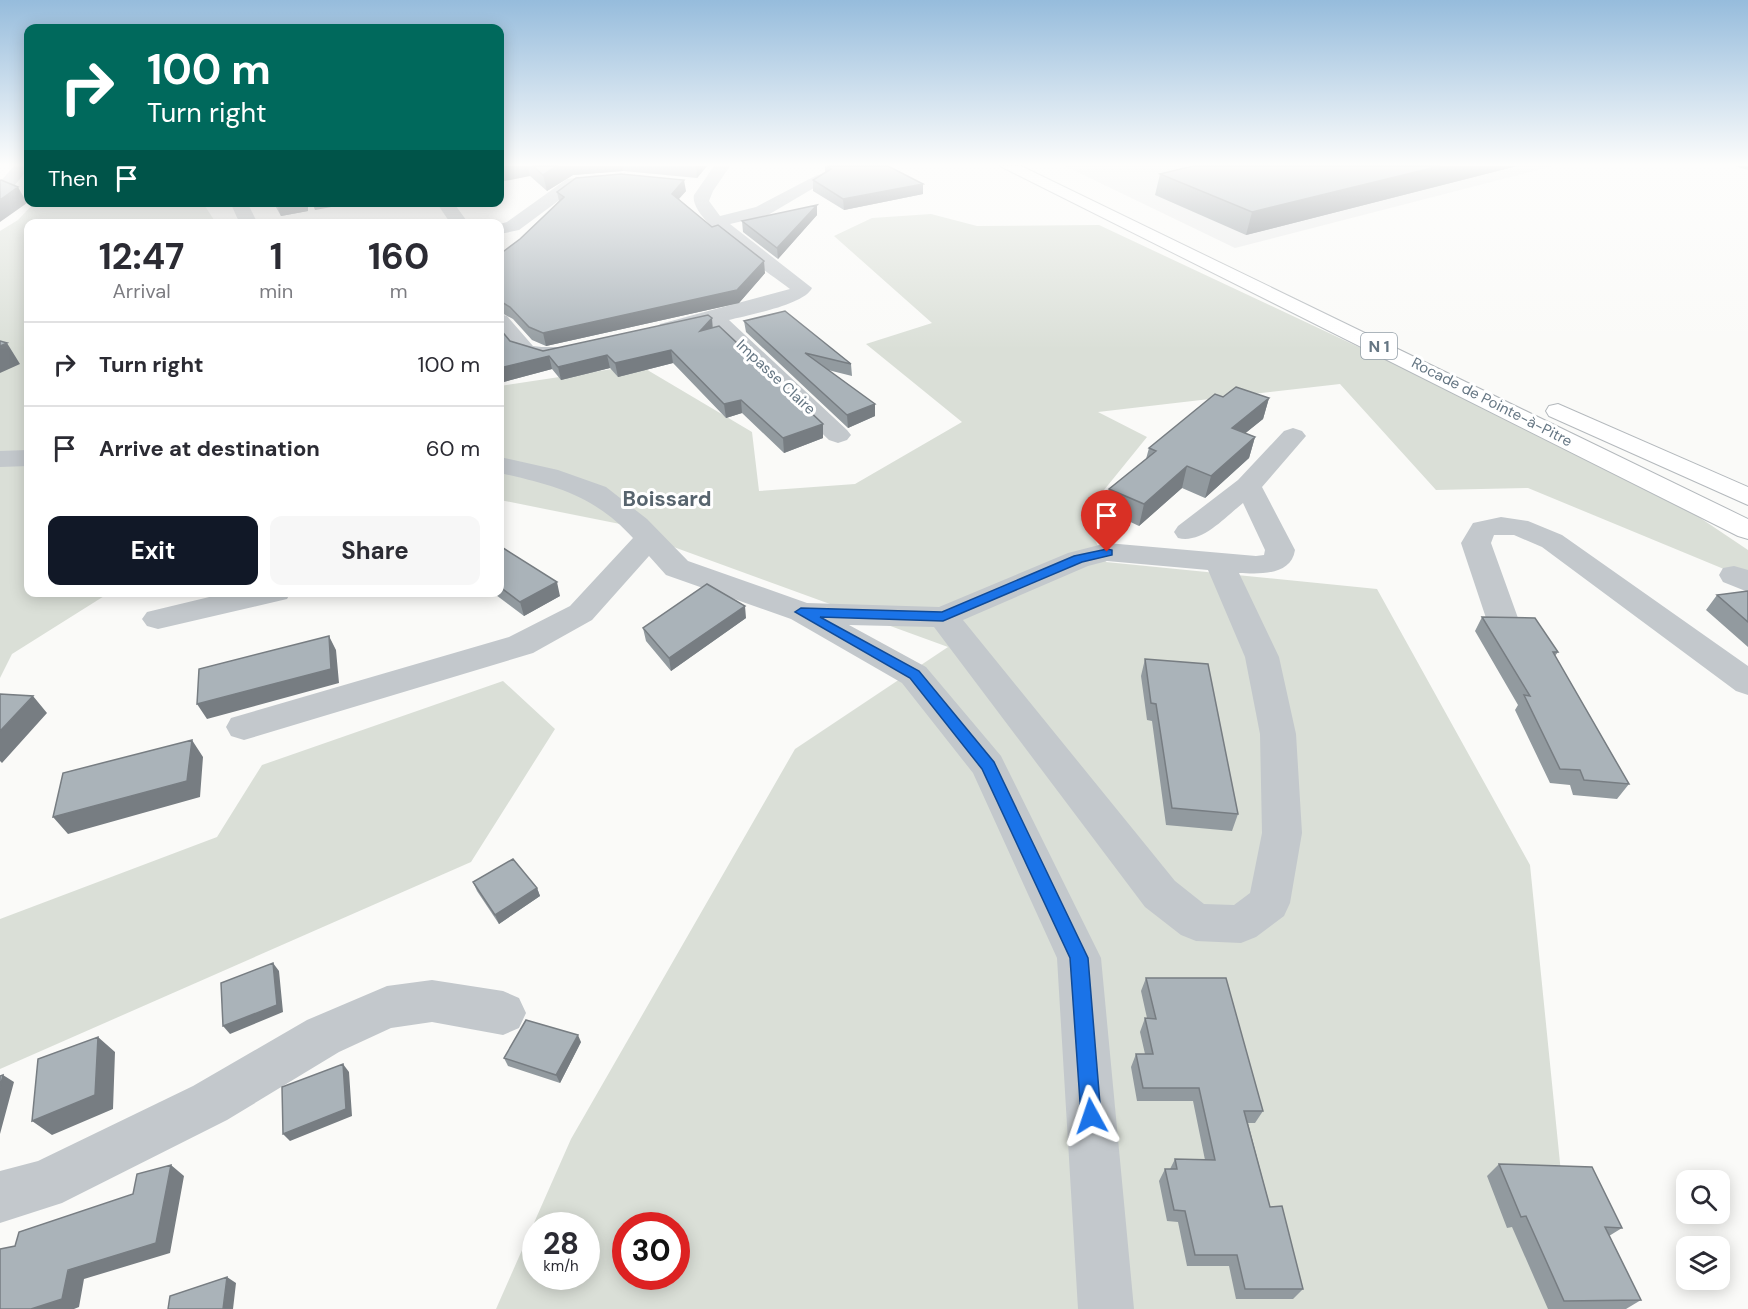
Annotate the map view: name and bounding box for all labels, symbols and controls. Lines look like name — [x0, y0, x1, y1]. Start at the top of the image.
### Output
text: 100 m — [147, 42, 271, 97]
icon: right — [48, 48, 126, 126]
text: Turn right — [147, 95, 267, 130]
icon: arrive — [110, 162, 143, 195]
text: Then — [48, 164, 98, 193]
text: 12:47 — [99, 233, 184, 280]
text: 1 — [270, 233, 283, 280]
text: 160 — [368, 233, 429, 280]
text: Arrival — [112, 278, 171, 304]
text: min — [259, 278, 293, 304]
text: m — [390, 278, 408, 304]
road number: N 1 — [1361, 333, 1397, 359]
street label: Impasse Claire — [732, 335, 820, 419]
icon: right — [48, 348, 81, 381]
text: Turn right — [99, 350, 204, 379]
text: 100 m — [418, 350, 480, 379]
street label: Rocade de Pointe-à-Pitre — [1408, 353, 1576, 451]
icon: arrive — [48, 432, 81, 465]
text: Arrive at destination — [99, 434, 320, 463]
text: 60 m — [426, 434, 480, 463]
district label: Boissard — [623, 485, 711, 513]
pin — [1081, 490, 1132, 552]
icon: arrive — [1090, 499, 1123, 532]
button: Exit — [48, 516, 258, 585]
button: Share — [270, 516, 480, 585]
position arrow — [1059, 1084, 1123, 1148]
map controls — [1676, 1170, 1730, 1290]
button: search — [1676, 1170, 1730, 1224]
speed limit sign: 30 — [612, 1212, 690, 1290]
text: 28 — [543, 1224, 579, 1263]
button: layers — [1676, 1236, 1730, 1290]
text: km/h — [543, 1256, 579, 1276]

